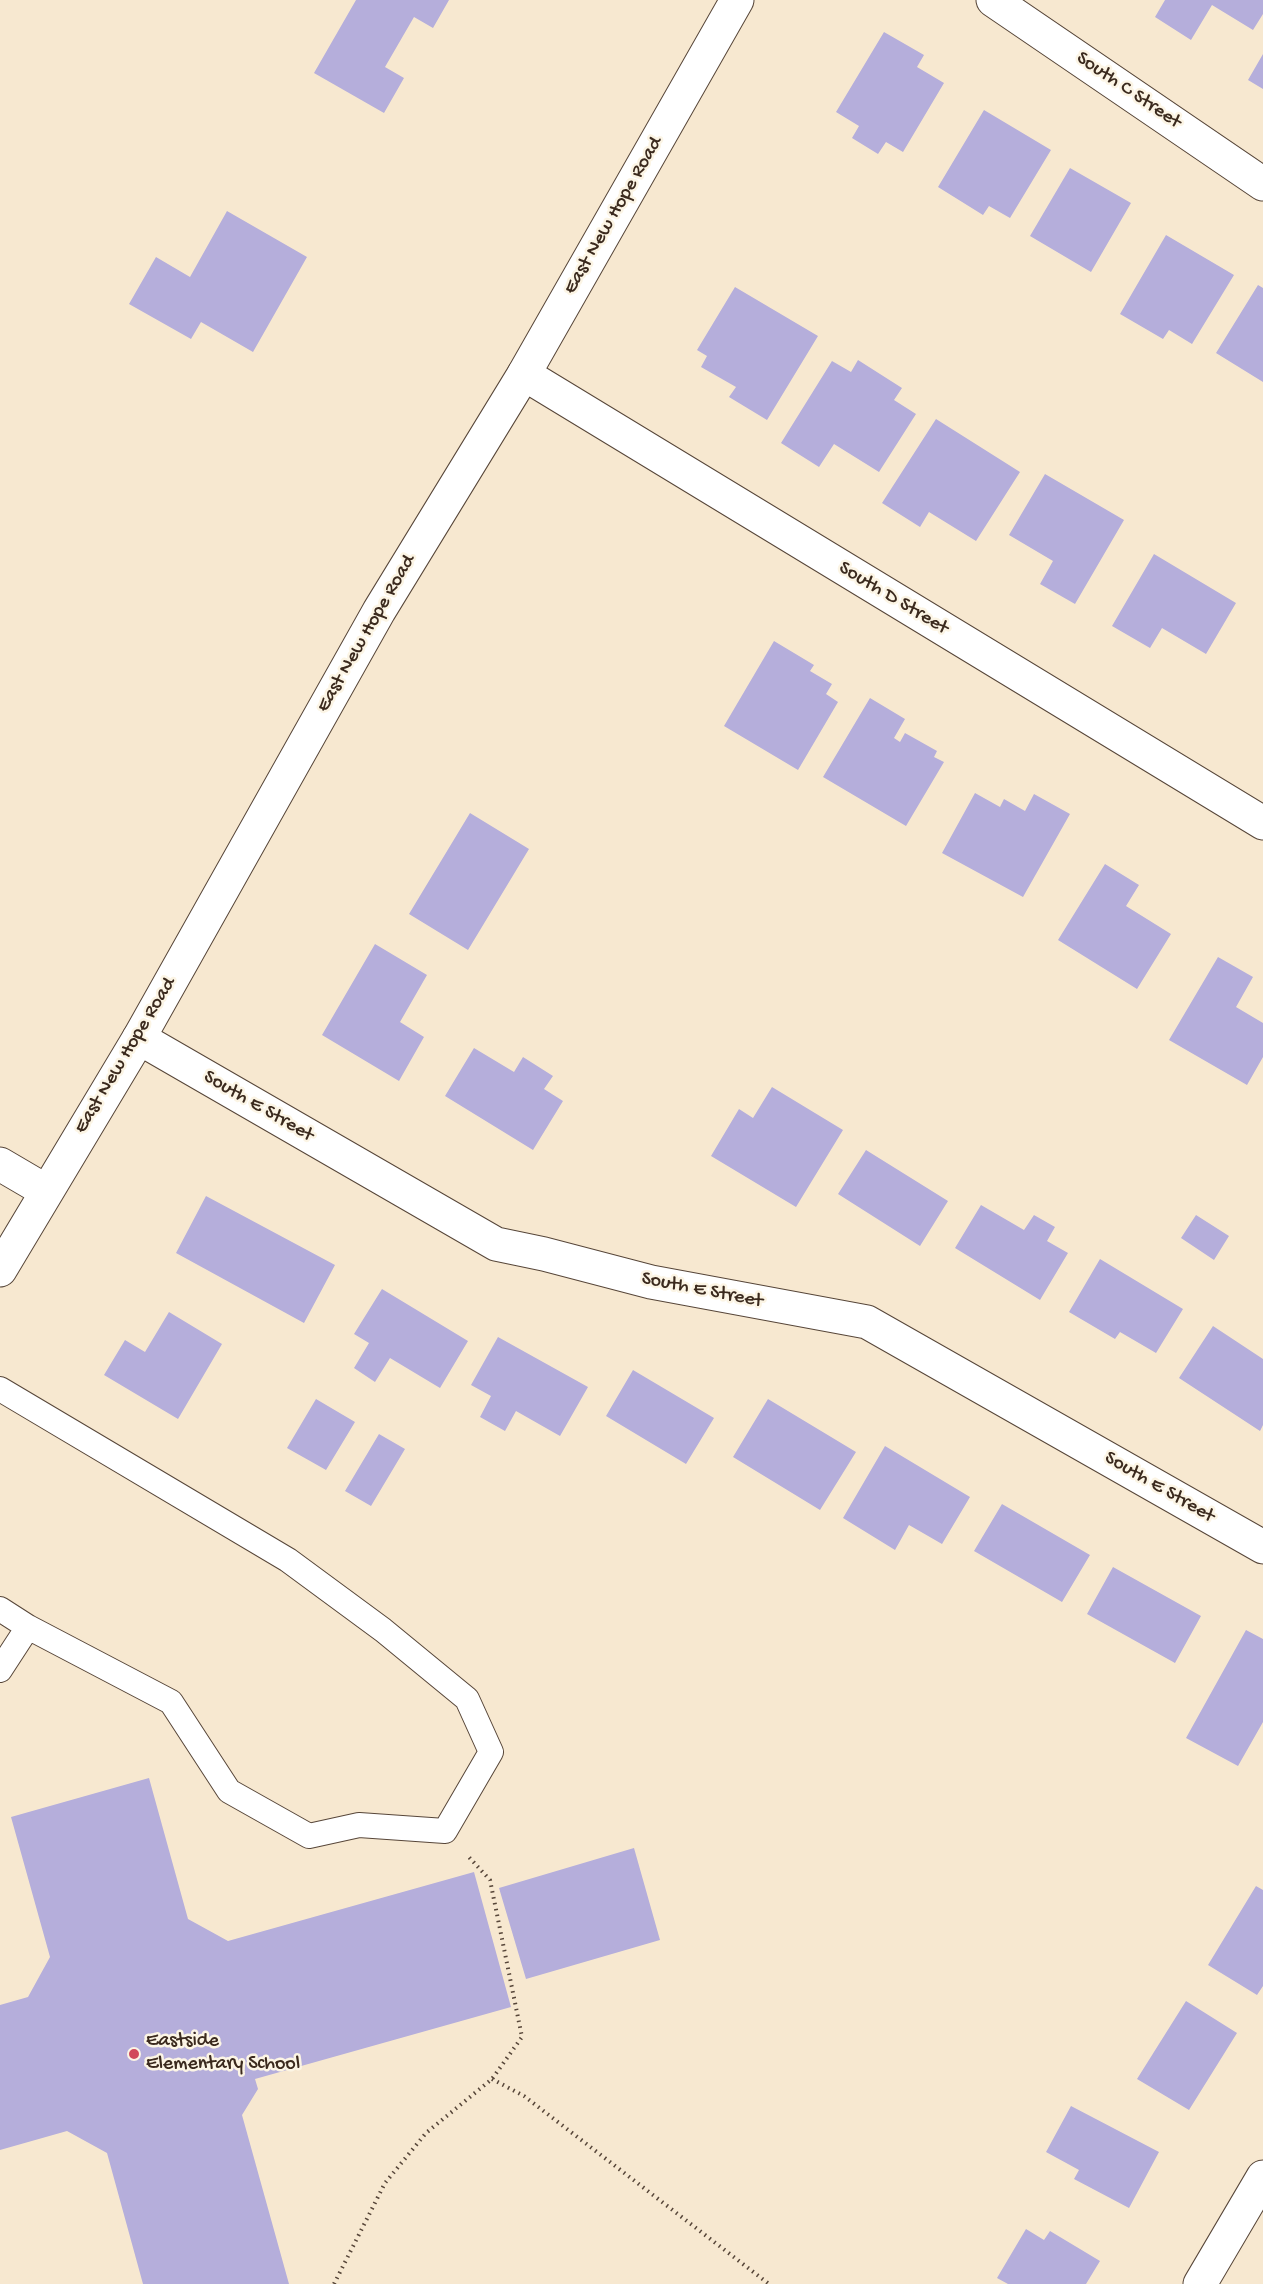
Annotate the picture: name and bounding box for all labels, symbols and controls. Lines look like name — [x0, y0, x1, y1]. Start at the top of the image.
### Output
street label: South C Street — [1071, 47, 1185, 135]
street label: East New Hope Road — [559, 133, 669, 299]
street label: East New Hope Road — [312, 551, 422, 717]
street label: South D Street — [834, 557, 952, 641]
street label: East New Hope Road — [70, 974, 182, 1138]
street label: South E Street — [199, 1066, 317, 1148]
street label: South E Street — [639, 1267, 765, 1315]
street label: South E Street — [1100, 1447, 1218, 1529]
place label: Eastside Elementary School — [146, 2030, 300, 2077]
marker: Eastside Elementary School — [127, 2047, 141, 2061]

